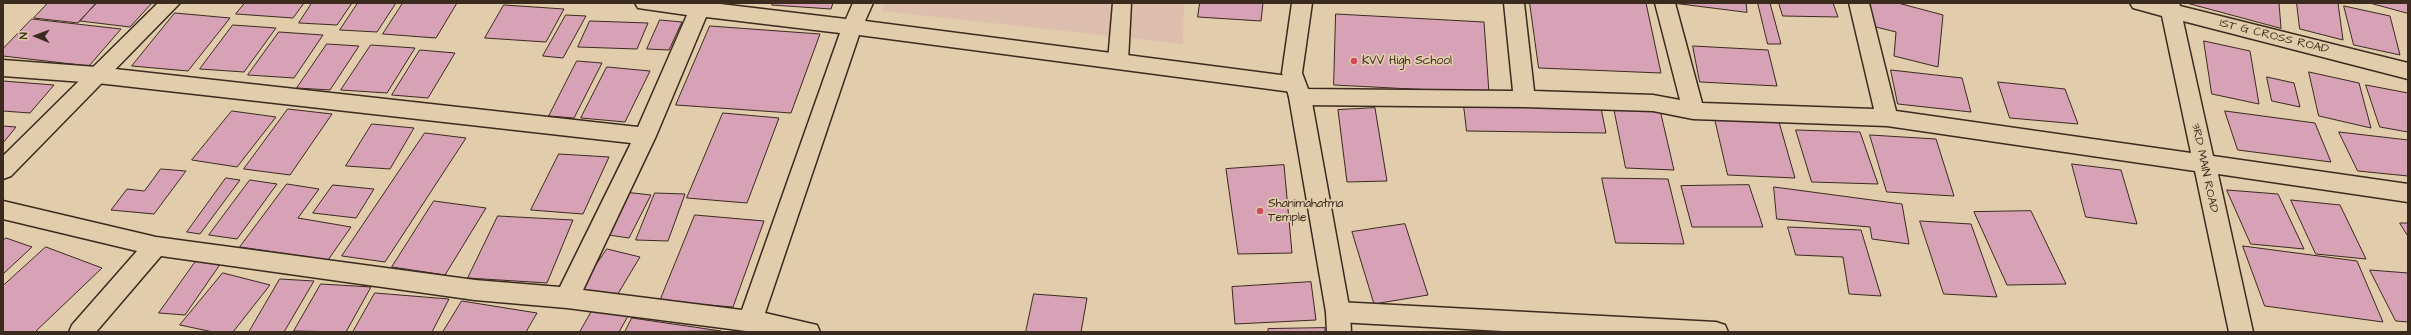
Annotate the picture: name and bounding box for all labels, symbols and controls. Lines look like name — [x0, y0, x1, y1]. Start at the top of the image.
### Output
north arrow — [16, 16, 56, 56]
street label: 1ST G CROSS ROAD — [2218, 16, 2330, 58]
text: N — [16, 32, 31, 39]
place label: KVV High School — [1362, 54, 1452, 68]
marker: KVV High School — [1349, 56, 1359, 66]
street label: 3RD MAIN ROAD — [2187, 122, 2221, 214]
place label: Shanimahatma Temple — [1268, 197, 1343, 225]
marker: Shanimahatma Temple — [1255, 206, 1265, 216]

